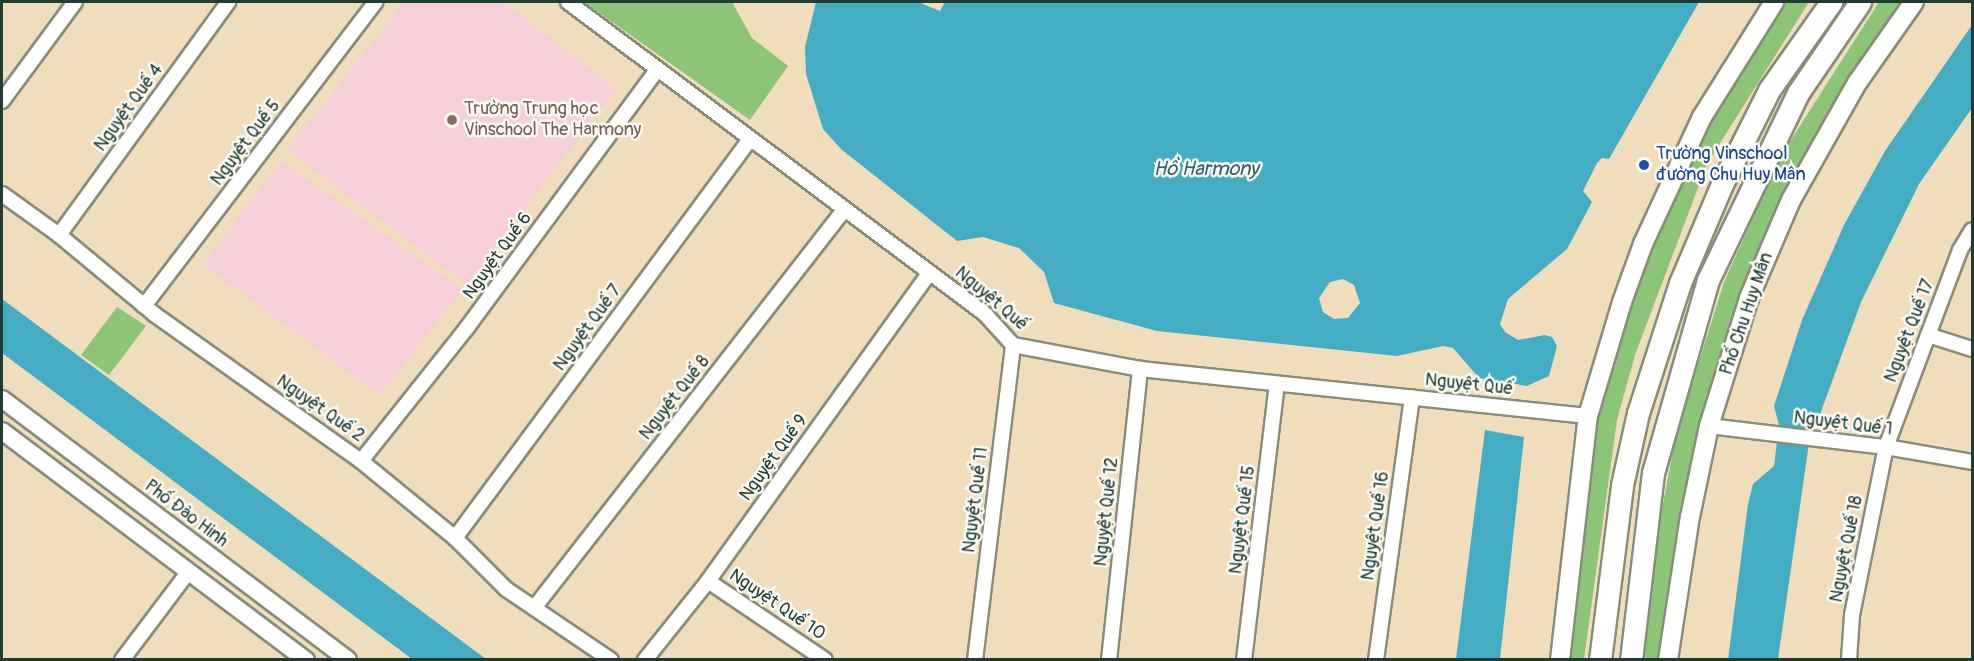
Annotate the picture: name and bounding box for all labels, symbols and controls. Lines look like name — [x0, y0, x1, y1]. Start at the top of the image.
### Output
street label: Nguyệt Quế 4 — [90, 60, 168, 156]
street label: Nguyệt Quế 5 — [207, 96, 285, 190]
place label: Trường Trung học Vinschool The Harmony — [464, 99, 641, 142]
marker: Trường Trung học Vinschool The Harmony — [445, 113, 459, 127]
place label: Trường Vinschool đường Chu Huy Mân — [1656, 144, 1806, 186]
water label: Hồ Harmony — [1154, 156, 1258, 180]
marker: Trường Vinschool đường Chu Huy Mân — [1637, 158, 1651, 172]
street label: Nguyệt Quế 6 — [459, 208, 537, 304]
street label: Phố Chu Huy Mân — [1716, 250, 1778, 378]
street label: Nguyệt Quế — [950, 262, 1032, 336]
street label: Nguyệt Quế 17 — [1880, 276, 1940, 386]
street label: Nguyệt Quế 7 — [549, 281, 627, 375]
street label: Nguyệt Quế 8 — [635, 351, 715, 445]
street label: Nguyệt Quế — [1424, 370, 1514, 400]
street label: Nguyệt Quế 2 — [272, 371, 368, 447]
street label: Nguyệt Quế 1 — [1792, 407, 1894, 441]
street label: Nguyệt Quế 9 — [735, 411, 813, 505]
street label: Nguyệt Quế 11 — [959, 446, 993, 554]
street label: Nguyệt Quế 12 — [1091, 457, 1123, 567]
street label: Nguyệt Quế 15 — [1226, 465, 1260, 575]
street label: Nguyệt Quế 16 — [1358, 470, 1394, 582]
street label: Phố Đào Hinh — [140, 476, 232, 552]
street label: Nguyệt Quế 18 — [1826, 494, 1868, 604]
street label: Nguyệt Quế 10 — [725, 565, 829, 645]

